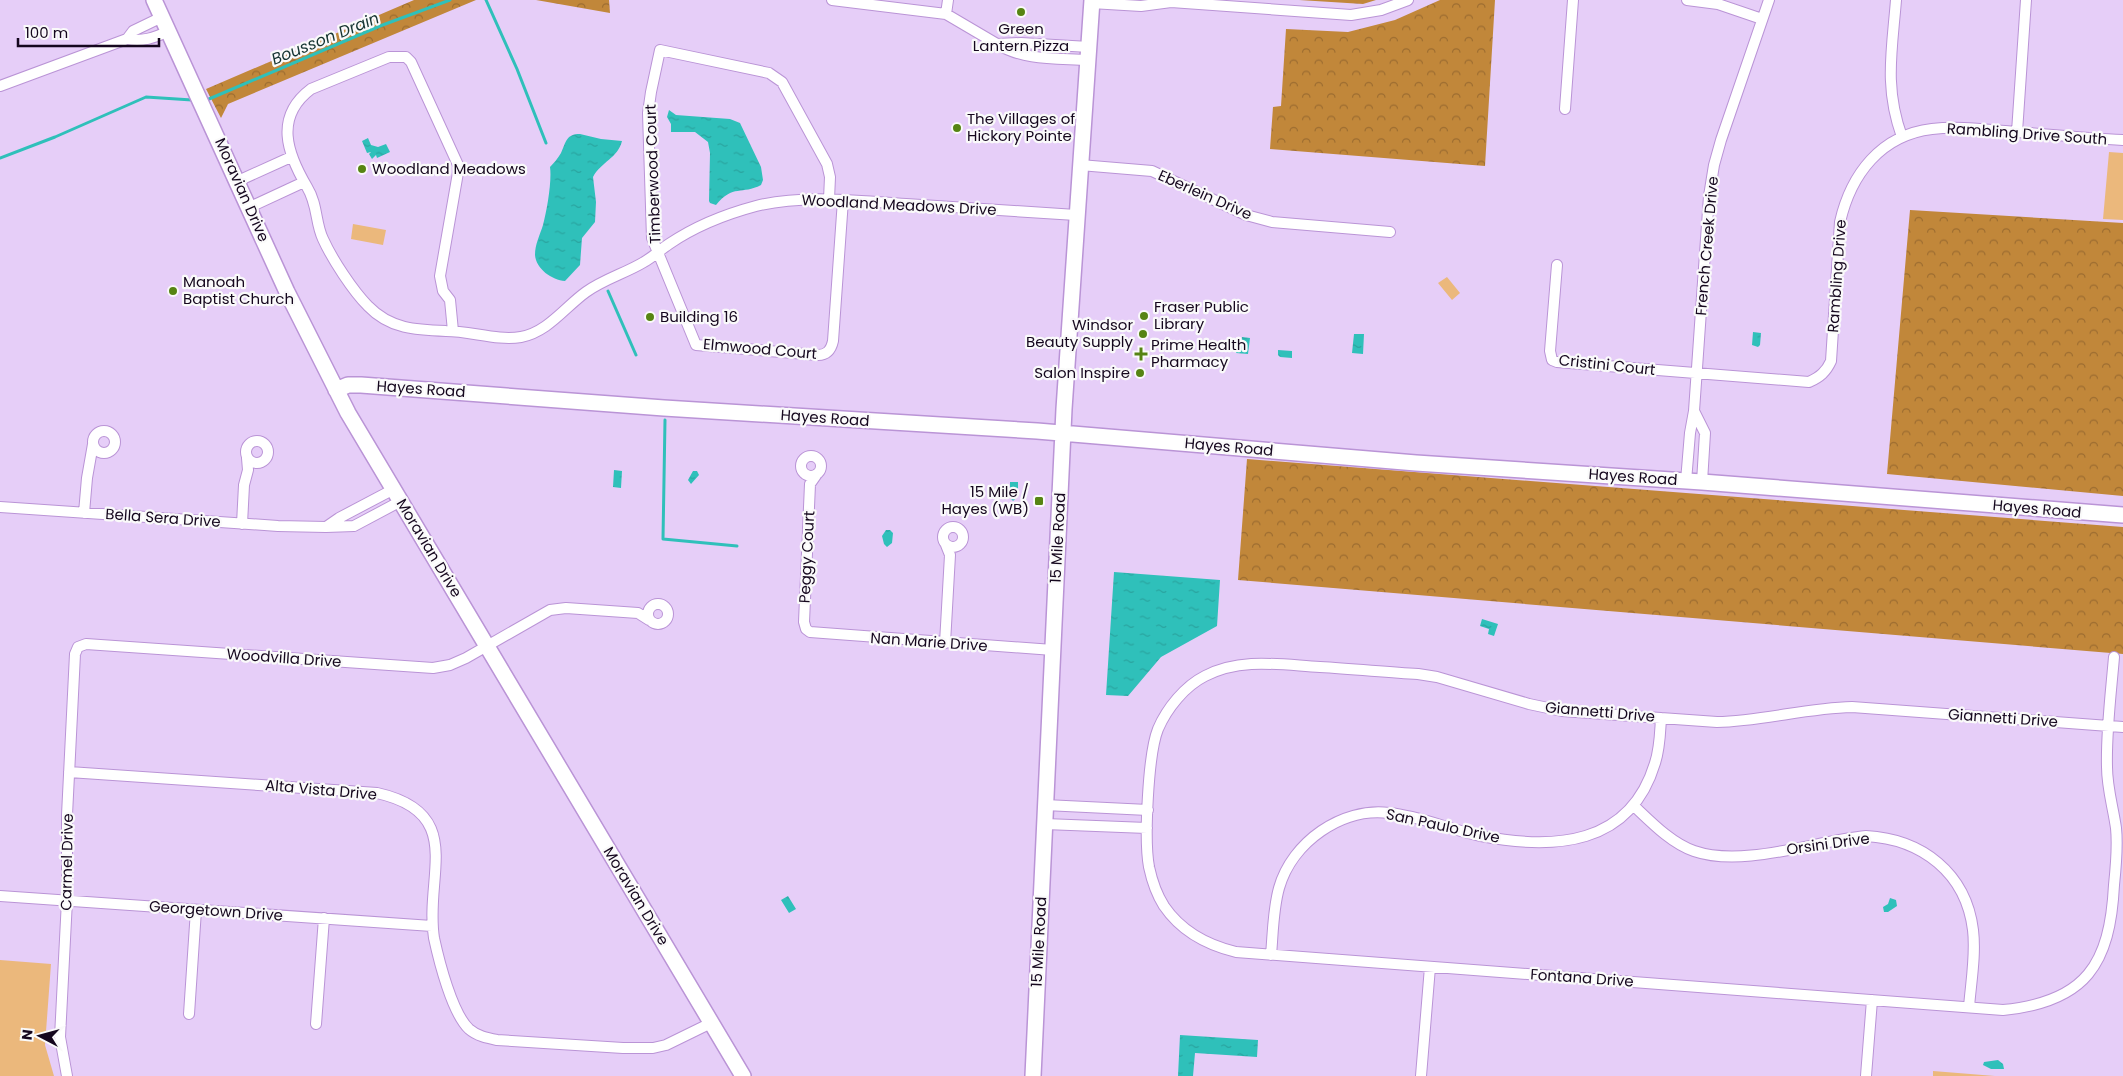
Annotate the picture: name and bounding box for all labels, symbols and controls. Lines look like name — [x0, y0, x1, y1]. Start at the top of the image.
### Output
water label: Bousson Drain — [268, 6, 383, 71]
marker: Green Lantern Pizza — [1015, 6, 1027, 18]
scale bar — [18, 15, 159, 47]
place label: Green Lantern Pizza — [973, 18, 1069, 56]
text: 100 m — [25, 22, 68, 43]
street label: Timberwood Court — [640, 104, 665, 244]
place label: The Villages of Hickory Pointe — [967, 108, 1075, 146]
street label: Rambling Drive South — [1946, 117, 2108, 150]
marker: The Villages of Hickory Pointe — [951, 122, 963, 134]
street label: Moravian Drive — [210, 134, 275, 245]
place label: Woodland Meadows — [372, 158, 526, 179]
marker: Woodland Meadows — [356, 163, 368, 175]
street label: Eberlein Drive — [1155, 164, 1255, 225]
street label: French Creek Drive — [1690, 175, 1723, 317]
street label: Woodland Meadows Drive — [801, 189, 997, 220]
street label: Rambling Drive — [1822, 219, 1851, 333]
place label: Manoah Baptist Church — [183, 271, 294, 309]
marker: Manoah Baptist Church — [167, 285, 179, 297]
place label: Fraser Public Library — [1154, 296, 1249, 334]
place label: Building 16 — [660, 306, 738, 327]
marker: Fraser Public Library — [1138, 310, 1150, 322]
marker: Building 16 — [644, 311, 656, 323]
place label: Windsor Beauty Supply — [1026, 314, 1134, 352]
marker: Windsor Beauty Supply — [1137, 328, 1149, 340]
street label: Elmwood Court — [702, 333, 818, 364]
place label: Prime Health Pharmacy — [1151, 334, 1246, 372]
marker: Prime Health Pharmacy — [1135, 348, 1147, 360]
street label: Cristini Court — [1558, 349, 1656, 380]
place label: Salon Inspire — [1034, 362, 1130, 383]
marker: Salon Inspire — [1134, 367, 1146, 379]
street label: Hayes Road — [376, 375, 466, 402]
street label: Hayes Road — [780, 404, 870, 431]
street label: Hayes Road — [1184, 432, 1274, 461]
street label: Hayes Road — [1588, 463, 1678, 490]
place label: 15 Mile / Hayes (WB) — [941, 481, 1029, 519]
street label: 15 Mile Road — [1045, 492, 1070, 584]
street label: Moravian Drive — [392, 494, 467, 601]
street label: Hayes Road — [1992, 494, 2082, 523]
marker: 15 Mile / Hayes (WB) — [1033, 495, 1045, 507]
street label: Bella Sera Drive — [105, 503, 221, 532]
street label: Peggy Court — [794, 510, 819, 604]
street label: Nan Marie Drive — [870, 627, 988, 656]
street label: Woodvilla Drive — [226, 643, 342, 672]
street label: Giannetti Drive — [1544, 696, 1656, 727]
street label: Giannetti Drive — [1947, 703, 2059, 732]
street label: Alta Vista Drive — [264, 774, 378, 805]
street label: San Paulo Drive — [1384, 803, 1502, 848]
street label: Carmel Drive — [55, 813, 78, 911]
street label: Orsini Drive — [1785, 827, 1871, 860]
street label: Moravian Drive — [599, 842, 674, 949]
street label: Georgetown Drive — [148, 895, 284, 926]
street label: 15 Mile Road — [1026, 896, 1051, 988]
street label: Fontana Drive — [1530, 963, 1635, 992]
north arrow — [15, 1011, 65, 1061]
text: N — [17, 1028, 38, 1041]

